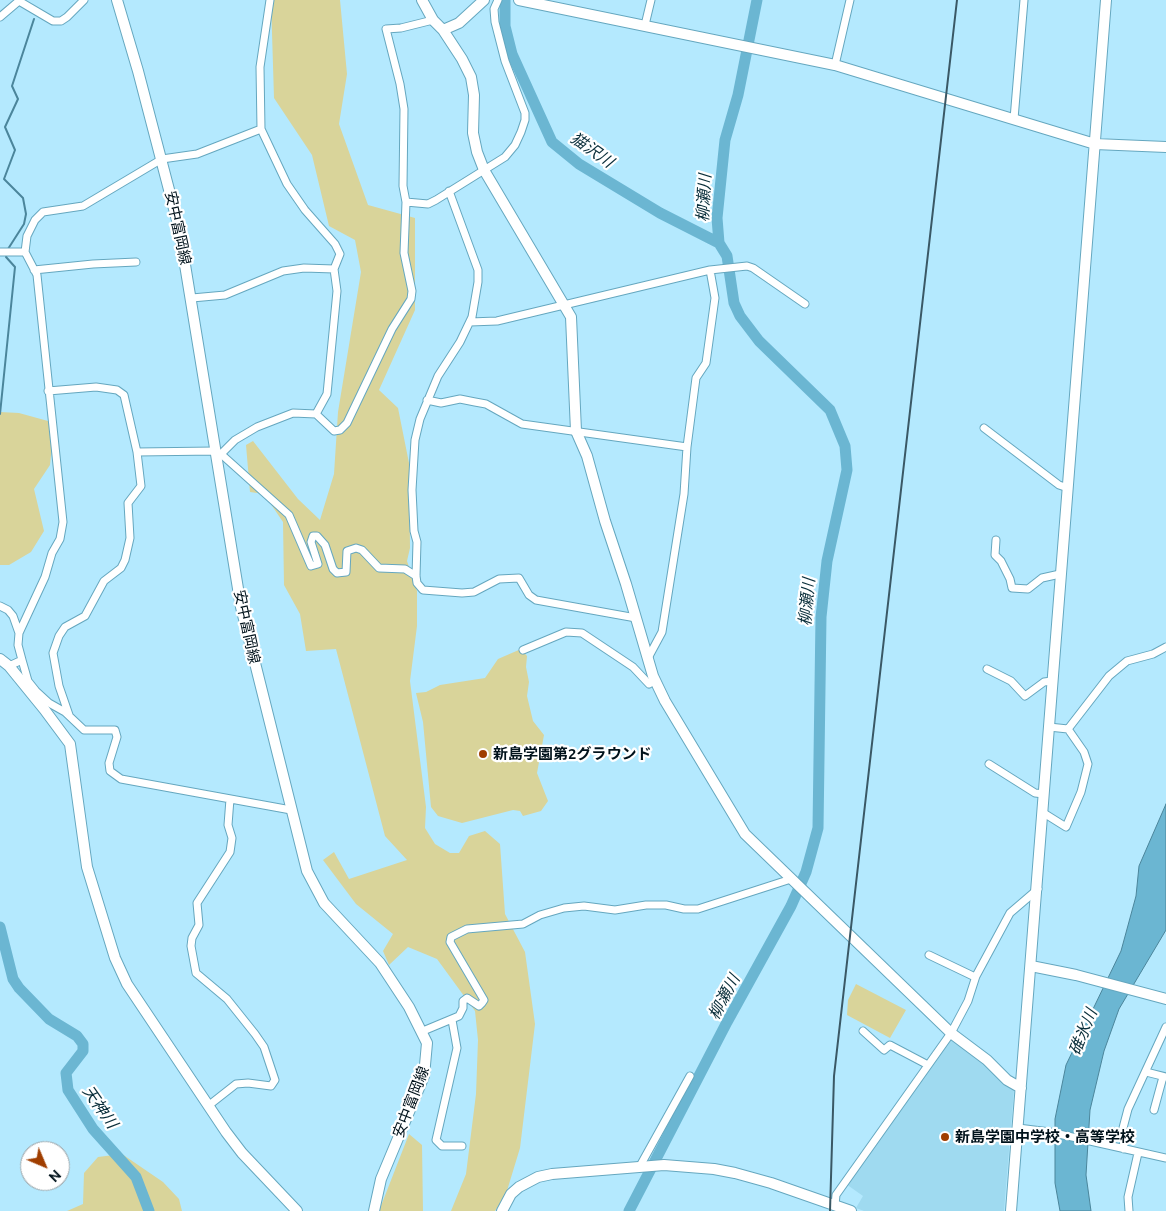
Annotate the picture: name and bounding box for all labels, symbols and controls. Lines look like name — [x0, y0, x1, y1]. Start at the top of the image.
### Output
water label: 猫沢川 — [567, 128, 617, 172]
water label: 柳瀬川 — [693, 174, 715, 222]
street label: 安中富岡線 — [161, 189, 195, 267]
water label: 柳瀬川 — [795, 577, 819, 627]
street label: 安中富岡線 — [230, 588, 264, 666]
place label: 新島学園第2グラウンド — [493, 745, 651, 763]
marker: 新島学園第2グラウンド — [477, 748, 489, 760]
water label: 柳瀬川 — [704, 971, 744, 1023]
water label: 碓氷川 — [1065, 1006, 1101, 1058]
street label: 安中富岡線 — [389, 1064, 433, 1140]
water label: 天神川 — [78, 1082, 122, 1132]
place label: 新島学園中学校・高等学校 — [955, 1128, 1135, 1146]
marker: 新島学園中学校・高等学校 — [939, 1131, 951, 1143]
north arrow — [20, 1141, 70, 1191]
text: N — [46, 1167, 64, 1185]

